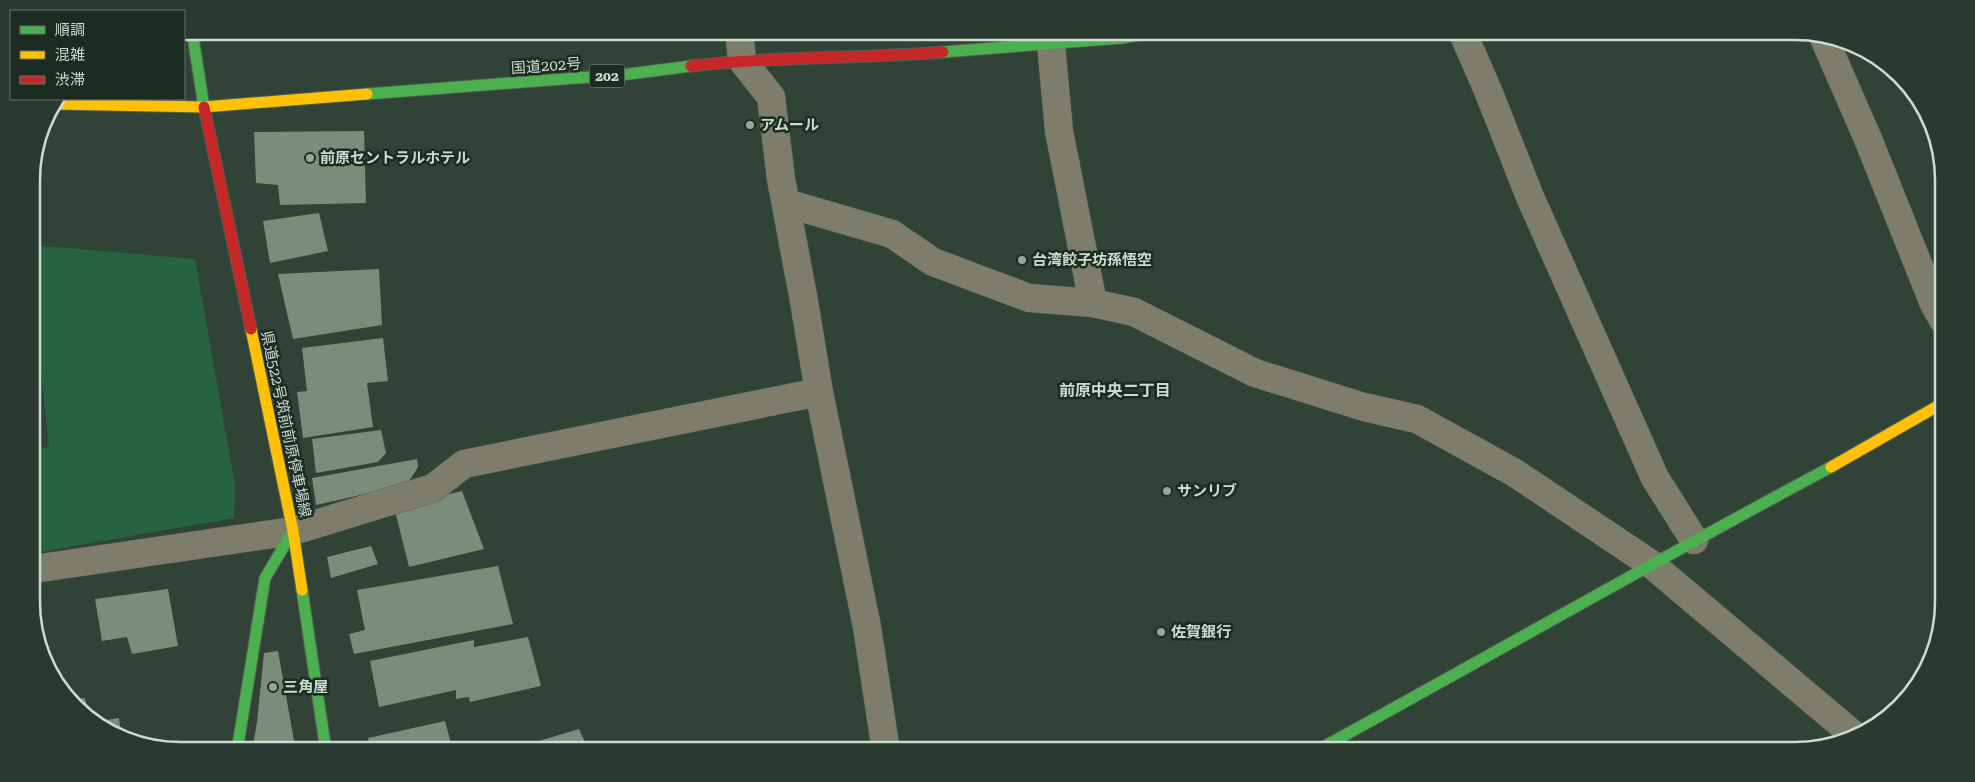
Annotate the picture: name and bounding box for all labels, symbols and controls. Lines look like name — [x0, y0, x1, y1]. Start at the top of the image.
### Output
legend — [10, 10, 185, 100]
text: 順調 — [55, 21, 85, 39]
text: 混雑 — [55, 46, 85, 64]
street label: 国道202号 — [510, 55, 582, 77]
road number: 202 — [590, 64, 624, 88]
text: 渋滞 — [55, 71, 85, 89]
place label: アムール — [760, 116, 819, 134]
marker: アムール — [744, 119, 756, 131]
place label: 前原セントラルホテル — [320, 149, 470, 167]
marker: 前原セントラルホテル — [304, 152, 316, 164]
place label: 台湾餃子坊孫悟空 — [1032, 251, 1152, 269]
marker: 台湾餃子坊孫悟空 — [1016, 254, 1028, 266]
street label: 県道522号筑前前原停車場線 — [257, 329, 315, 519]
district label: 前原中央二丁目 — [1059, 381, 1171, 400]
place label: サンリブ — [1177, 482, 1237, 500]
marker: サンリブ — [1161, 485, 1173, 497]
place label: 佐賀銀行 — [1171, 623, 1231, 641]
marker: 佐賀銀行 — [1155, 626, 1167, 638]
place label: 三角屋 — [283, 678, 328, 696]
marker: 三角屋 — [267, 681, 279, 693]

